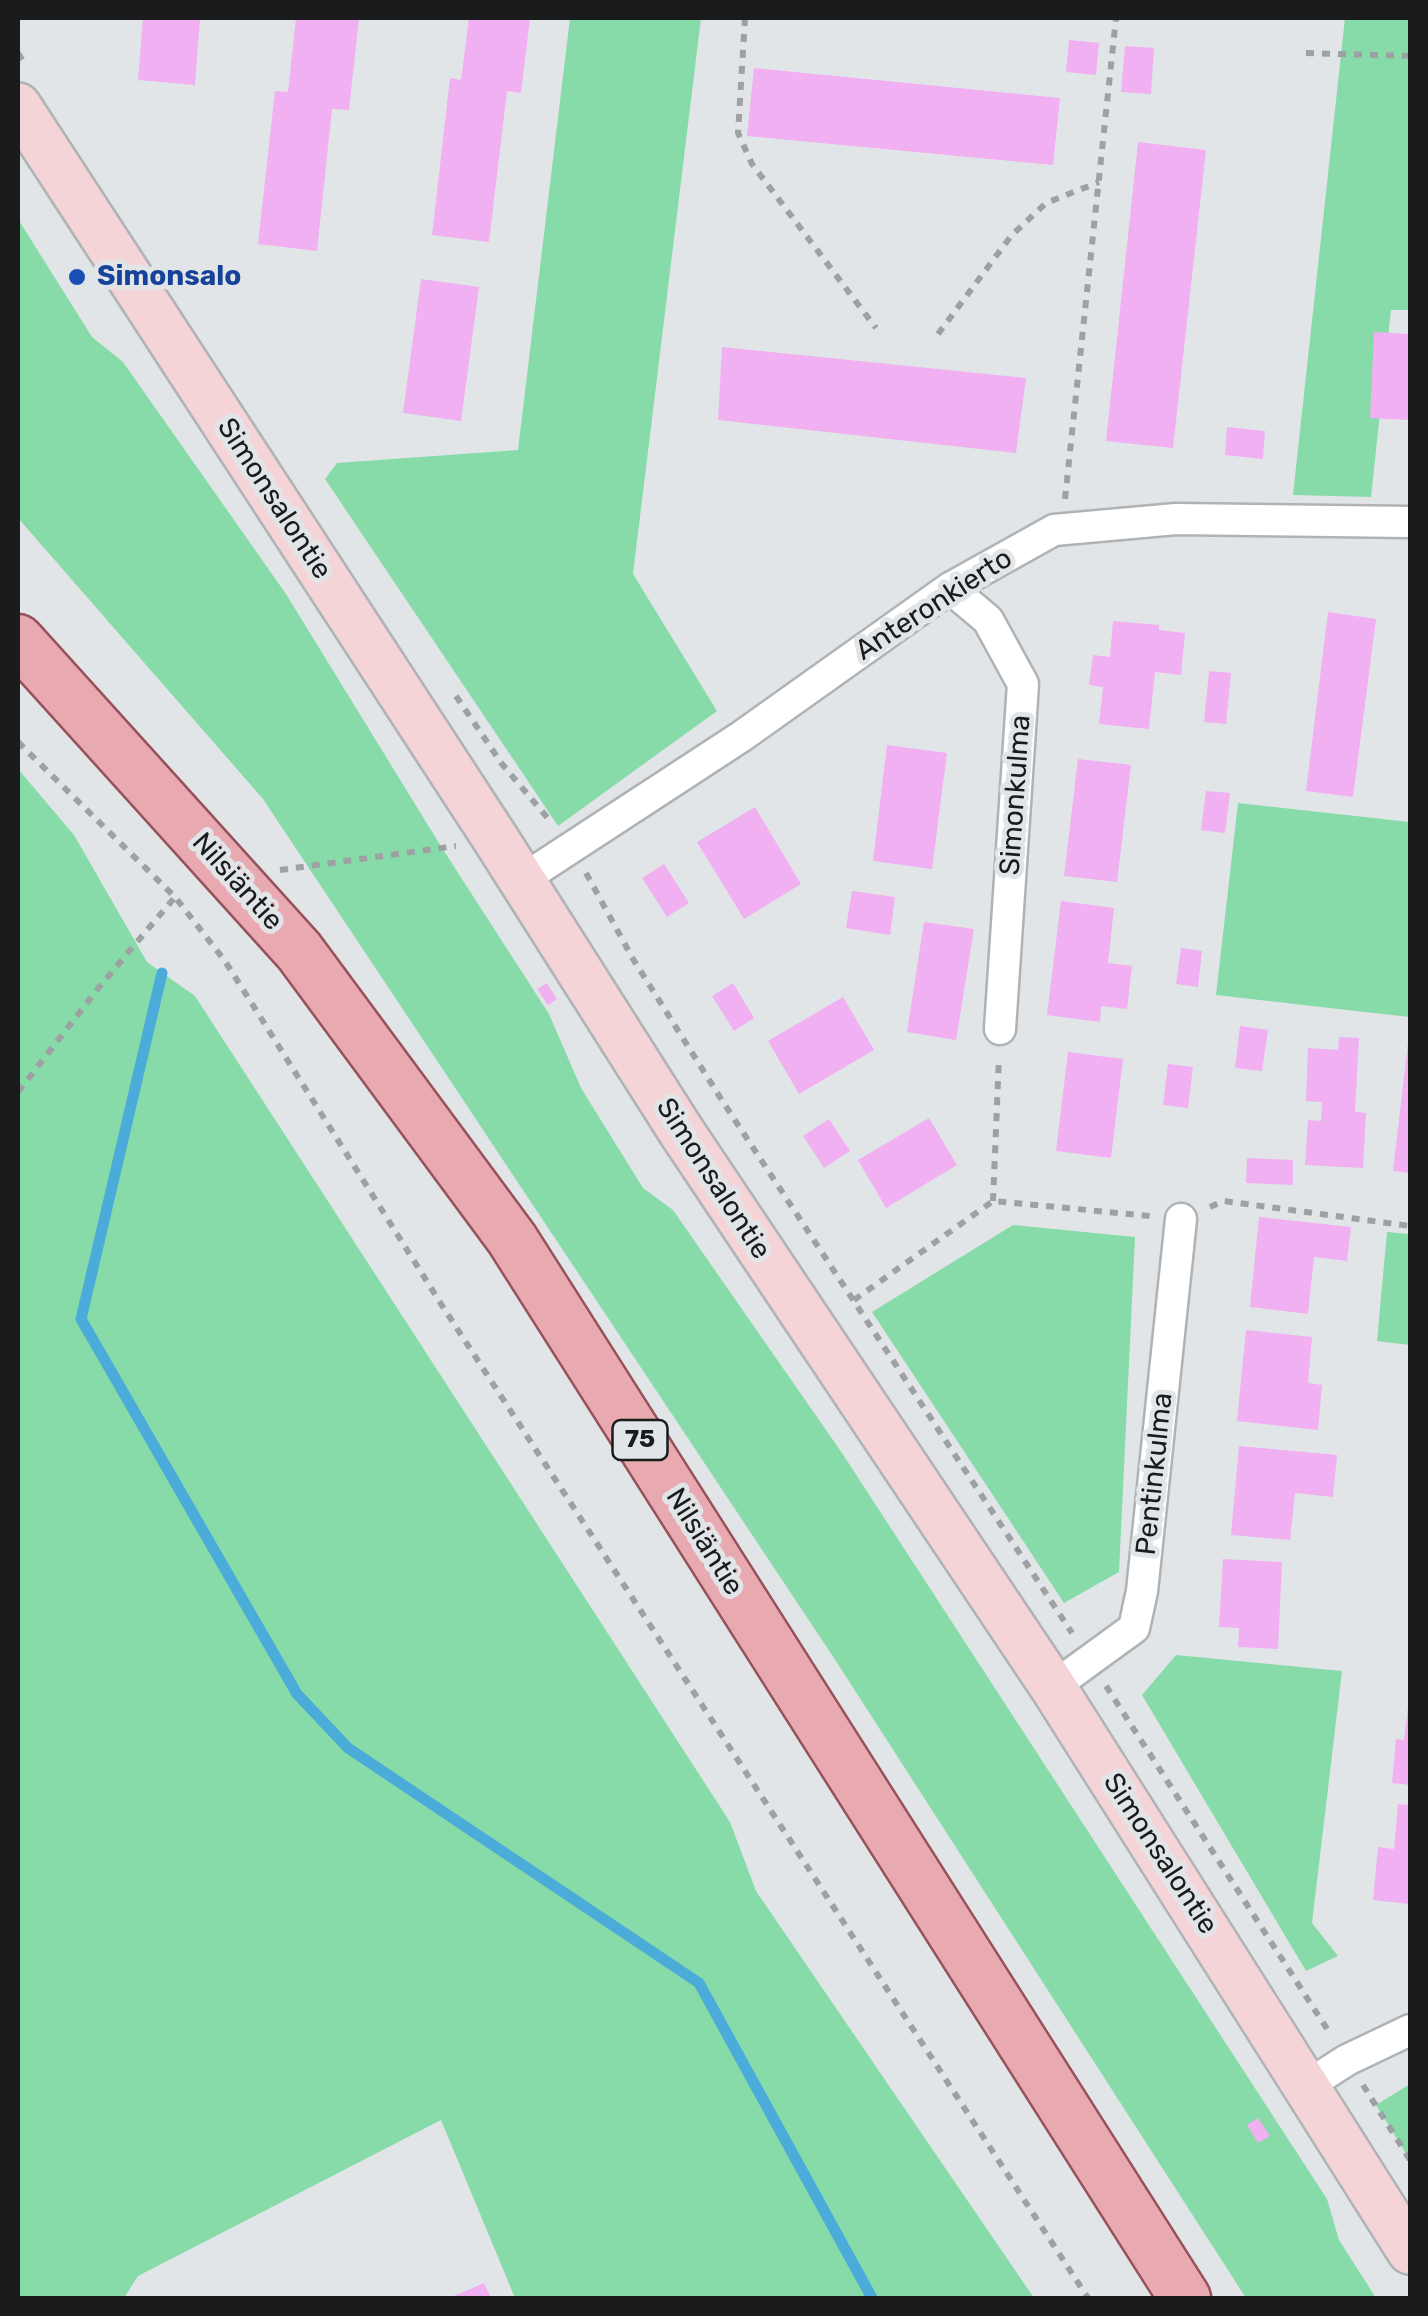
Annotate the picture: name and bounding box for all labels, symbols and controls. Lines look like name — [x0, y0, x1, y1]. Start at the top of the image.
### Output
place label: Simonsalo — [97, 260, 241, 294]
marker: Simonsalo — [66, 266, 88, 288]
street label: Simonsalontie — [210, 412, 338, 586]
street label: Anteronkierto — [849, 542, 1019, 668]
street label: Simonkulma — [994, 714, 1038, 876]
street label: Nilsiäntie — [184, 826, 290, 938]
street label: Simonsalontie — [649, 1092, 777, 1266]
street label: Pentinkulma — [1130, 1391, 1180, 1557]
road number: 75 — [612, 1420, 668, 1460]
street label: Nilsiäntie — [658, 1482, 750, 1602]
street label: Simonsalontie — [1096, 1767, 1224, 1941]

